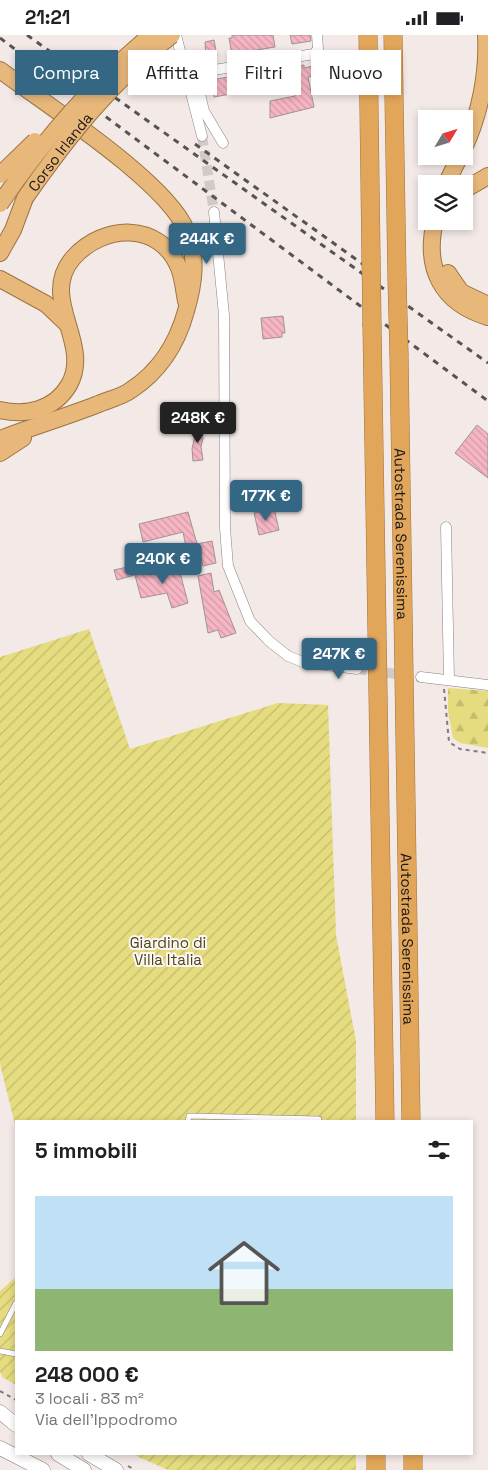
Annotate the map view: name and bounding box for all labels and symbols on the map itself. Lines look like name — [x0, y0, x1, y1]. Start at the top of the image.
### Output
street label: Corso Irlanda — [23, 108, 96, 195]
north arrow — [418, 110, 472, 165]
pin: 244K € — [166, 223, 248, 265]
pin: 248K € — [157, 401, 239, 444]
street label: Autostrada Serenissima — [391, 448, 413, 620]
pin: 177K € — [225, 479, 307, 522]
pin: 240K € — [122, 543, 204, 585]
pin: 247K € — [298, 637, 380, 680]
street label: Autostrada Serenissima — [397, 853, 419, 1025]
park label: Giardino di Villa Italia — [130, 933, 206, 969]

